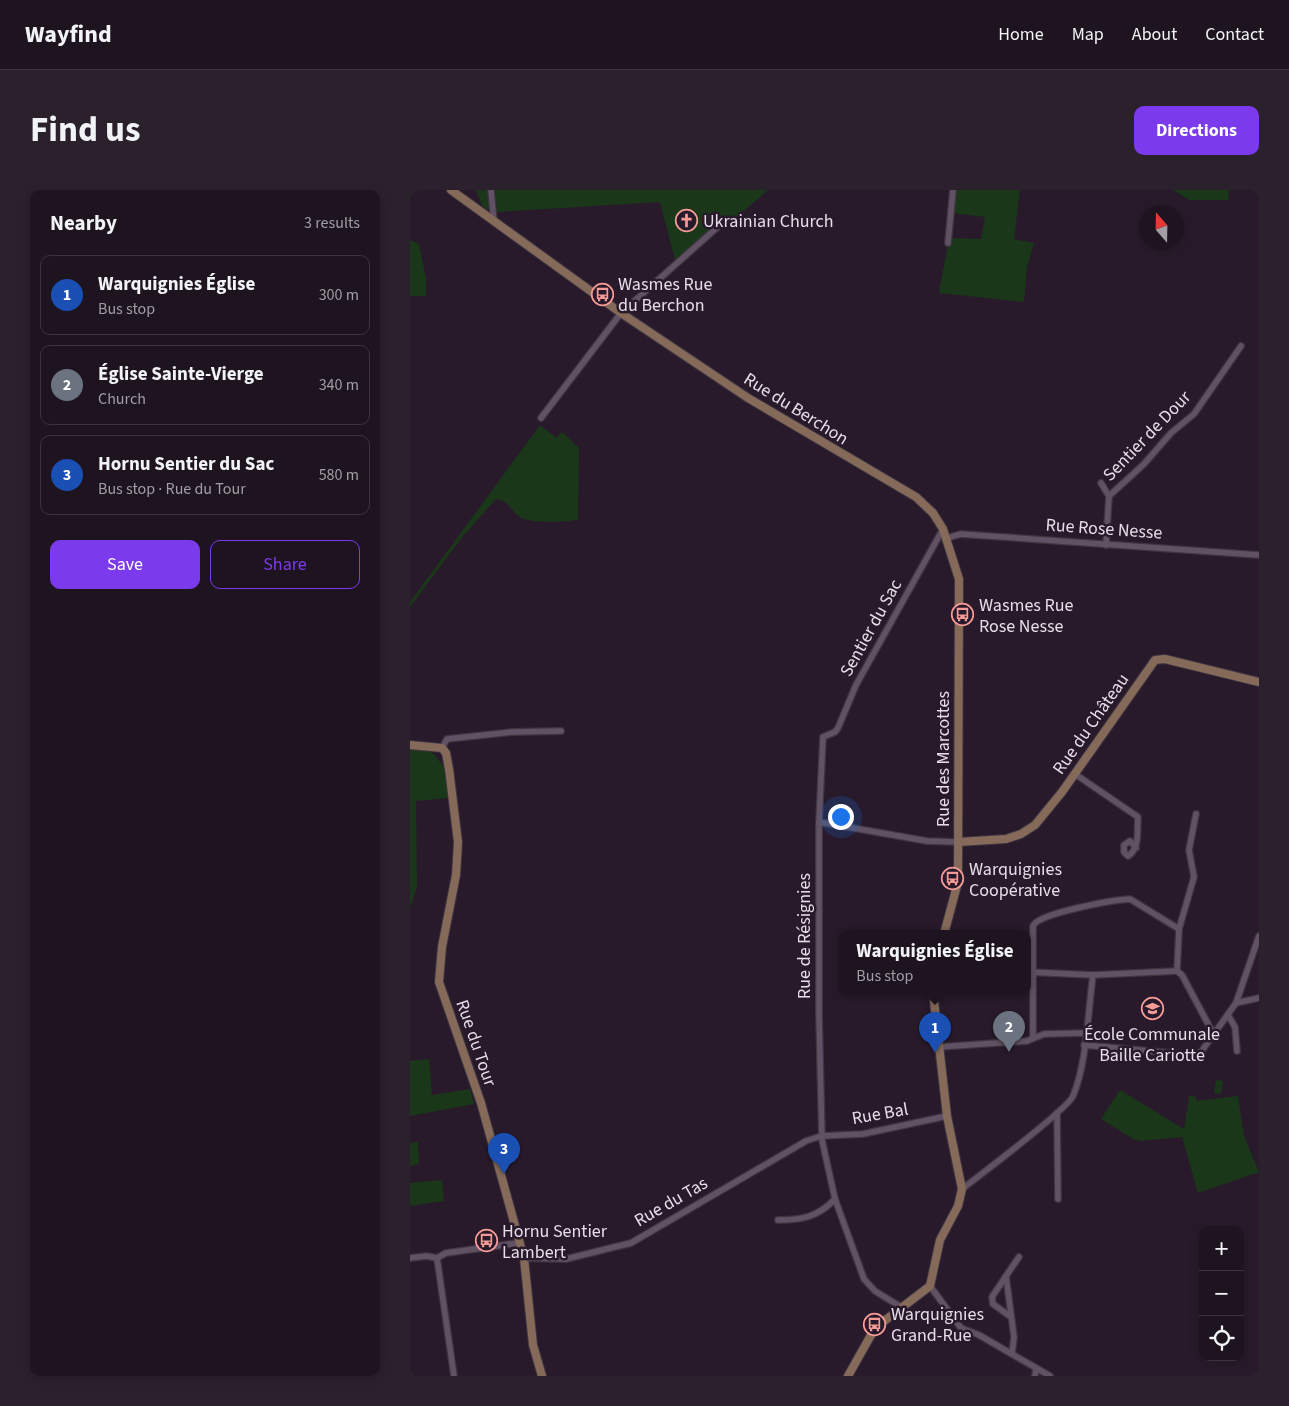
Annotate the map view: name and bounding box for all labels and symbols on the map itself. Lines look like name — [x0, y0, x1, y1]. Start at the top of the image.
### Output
north arrow — [1139, 205, 1184, 250]
church icon: Ukrainian Church — [675, 209, 699, 233]
place label: Ukrainian Church — [703, 209, 834, 234]
place label: Wasmes Rue du Berchon — [618, 272, 712, 318]
bus stop icon: Wasmes Rue du Berchon — [590, 282, 614, 306]
street label: Rue du Berchon — [739, 367, 853, 451]
street label: Sentier de Dour — [1097, 385, 1197, 487]
street label: Rue Rose Nesse — [1045, 512, 1163, 546]
street label: Sentier du Sac — [834, 575, 908, 681]
place label: Wasmes Rue Rose Nesse — [979, 593, 1073, 639]
bus stop icon: Wasmes Rue Rose Nesse — [951, 603, 975, 627]
street label: Rue du Château — [1047, 668, 1135, 780]
street label: Rue des Marcottes — [931, 691, 956, 827]
your location — [828, 804, 854, 830]
place label: Warquignies Coopérative — [969, 857, 1062, 903]
bus stop icon: Warquignies Coopérative — [941, 867, 965, 891]
street label: Rue de Résignies — [792, 873, 817, 999]
street label: Rue du Tour — [449, 996, 503, 1090]
school or university icon: École Communale Baille Cariotte — [1140, 997, 1164, 1021]
pin: 2 — [993, 1011, 1025, 1052]
pin: 1 — [919, 1012, 951, 1053]
place label: École Communale Baille Cariotte — [1084, 1022, 1220, 1068]
street label: Rue Bal — [850, 1097, 910, 1131]
pin: 3 — [488, 1133, 520, 1174]
street label: Rue du Tas — [630, 1171, 712, 1233]
place label: Hornu Sentier Lambert — [502, 1219, 608, 1265]
bus stop icon: Hornu Sentier Lambert — [474, 1229, 498, 1253]
place label: Warquignies Grand-Rue — [891, 1302, 984, 1348]
bus stop icon: Warquignies Grand-Rue — [863, 1312, 887, 1336]

